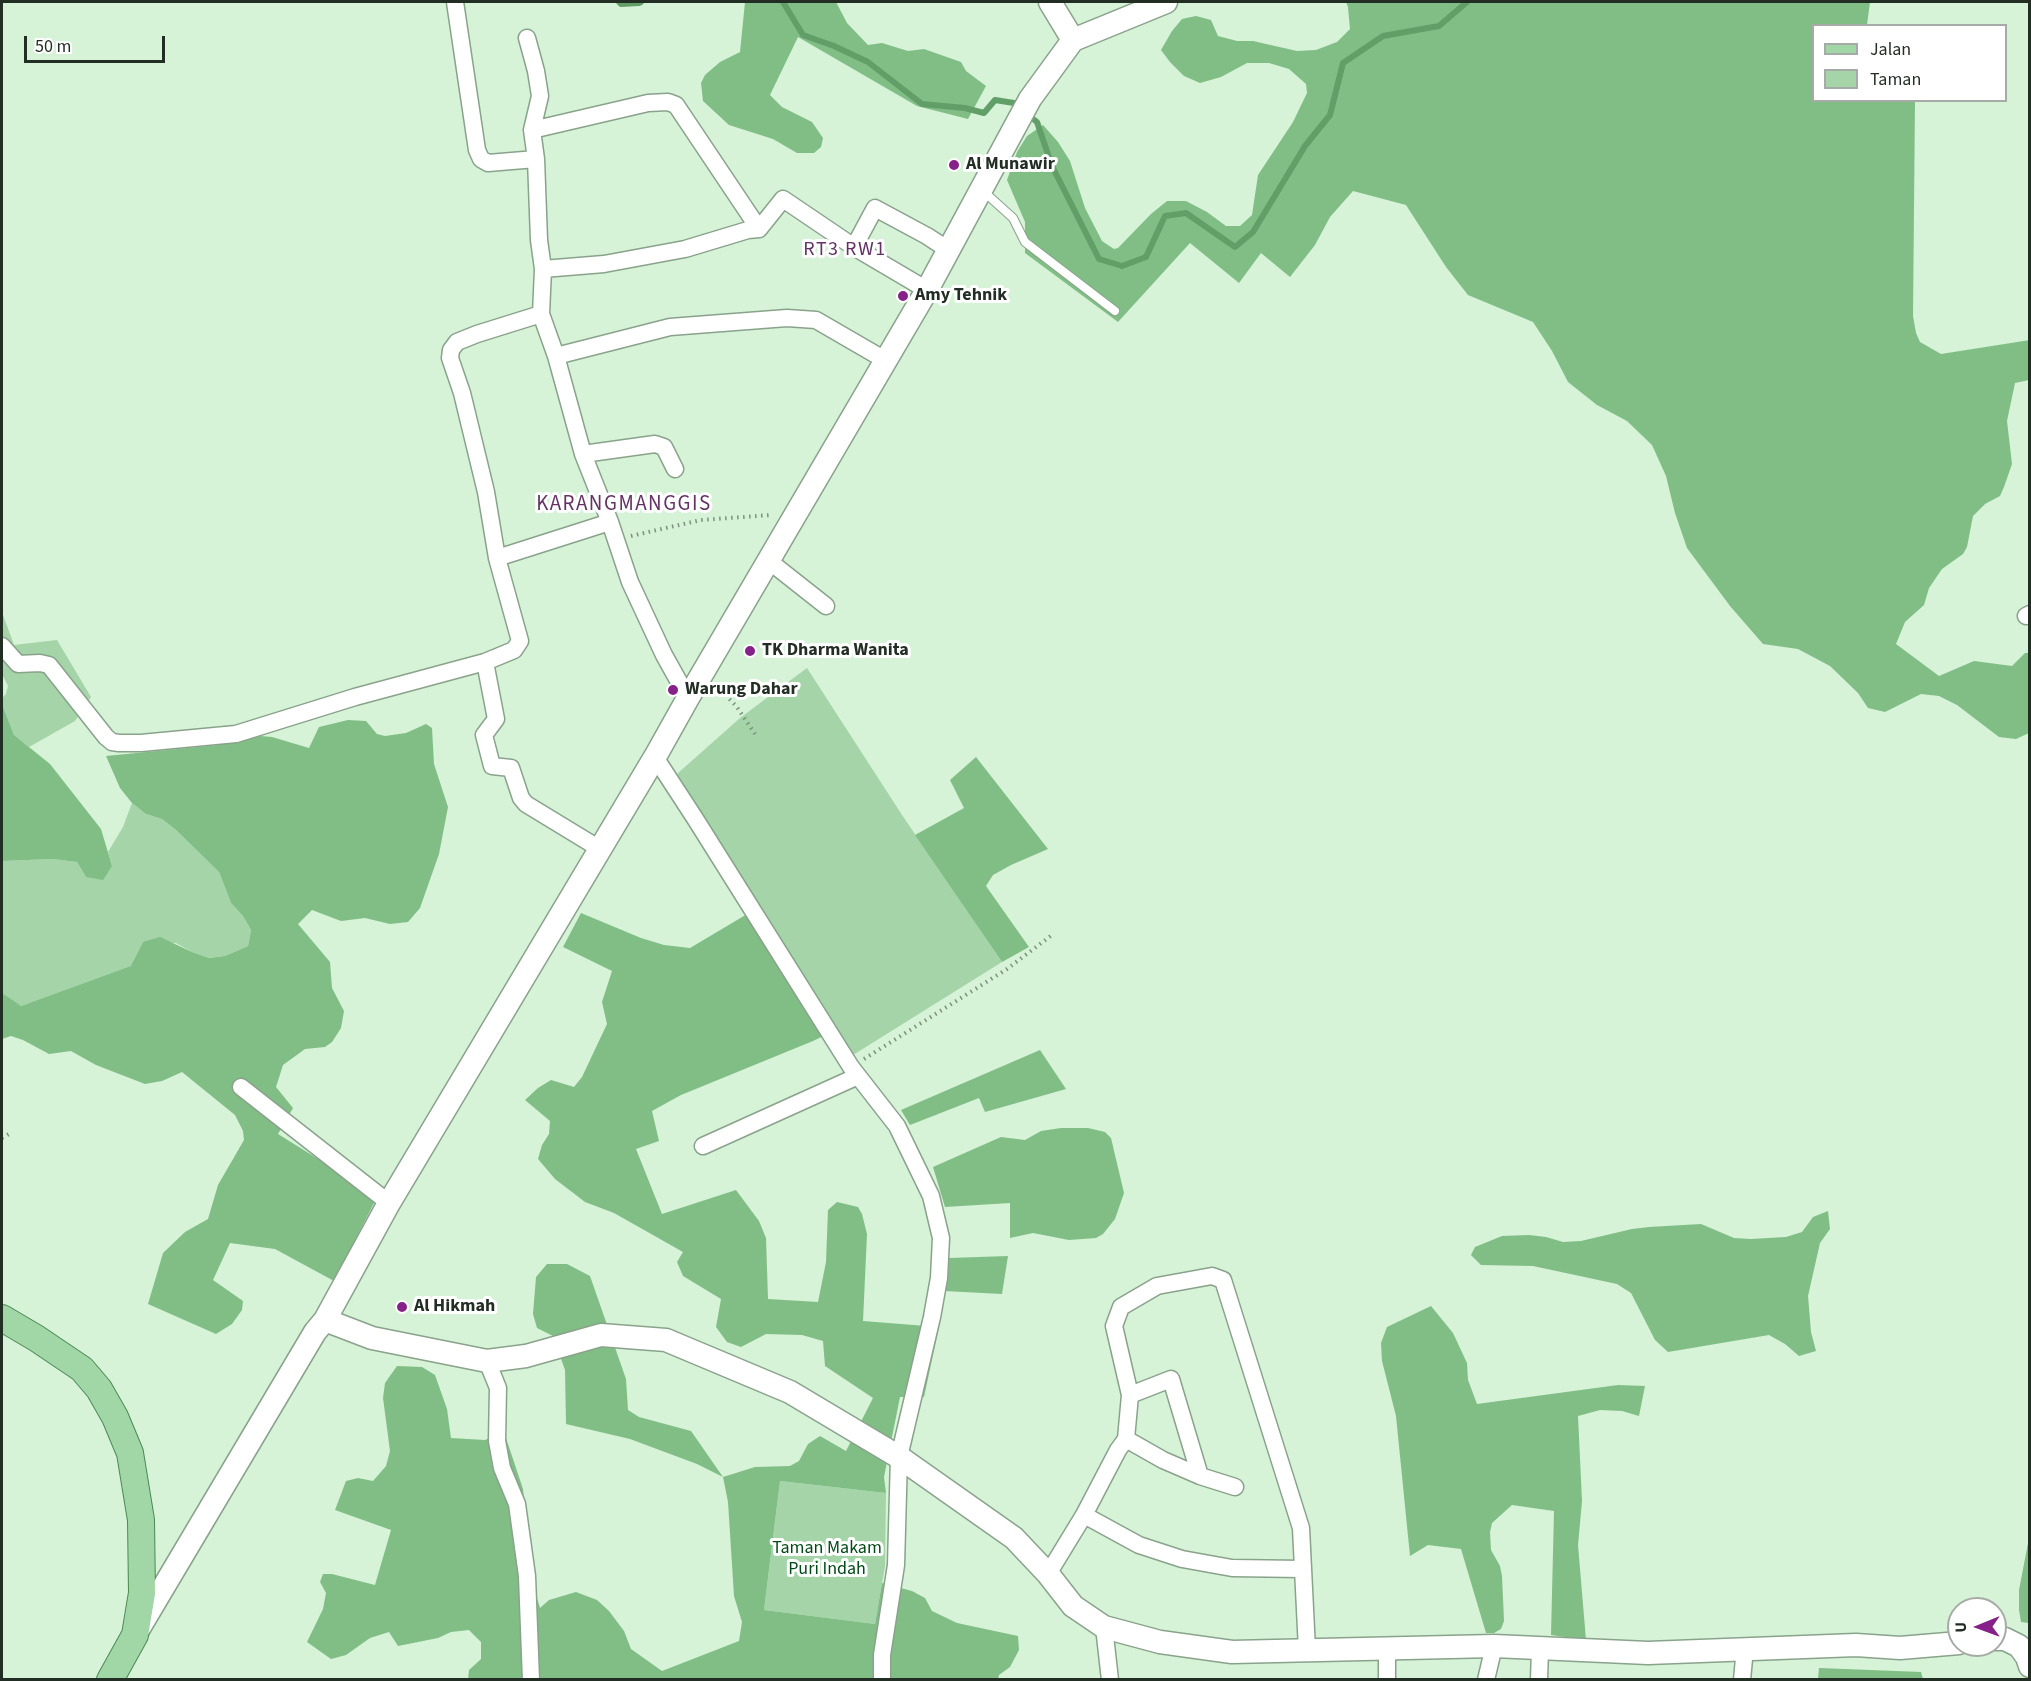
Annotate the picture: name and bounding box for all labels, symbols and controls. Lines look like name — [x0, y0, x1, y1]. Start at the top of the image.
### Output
scale bar — [27, 24, 168, 62]
legend — [1812, 24, 2007, 102]
text: 50 m — [35, 34, 71, 59]
text: Jalan — [1870, 37, 1911, 62]
text: Taman — [1870, 67, 1921, 92]
place label: Al Munawir — [966, 154, 1055, 176]
marker: Al Munawir — [947, 158, 961, 172]
district label: RT3 RW1 — [803, 239, 887, 263]
place label: Amy Tehnik — [915, 285, 1007, 307]
marker: Amy Tehnik — [896, 289, 910, 303]
district label: KARANGMANGGIS — [536, 492, 712, 518]
place label: TK Dharma Wanita — [762, 640, 909, 662]
marker: TK Dharma Wanita — [743, 644, 757, 658]
place label: Warung Dahar — [685, 679, 798, 701]
marker: Warung Dahar — [666, 683, 680, 697]
place label: Al Hikmah — [414, 1296, 495, 1318]
marker: Al Hikmah — [395, 1300, 409, 1314]
park label: Taman Makam Puri Indah — [772, 1538, 882, 1580]
north arrow — [1947, 1597, 2007, 1657]
text: U — [1950, 1622, 1972, 1633]

